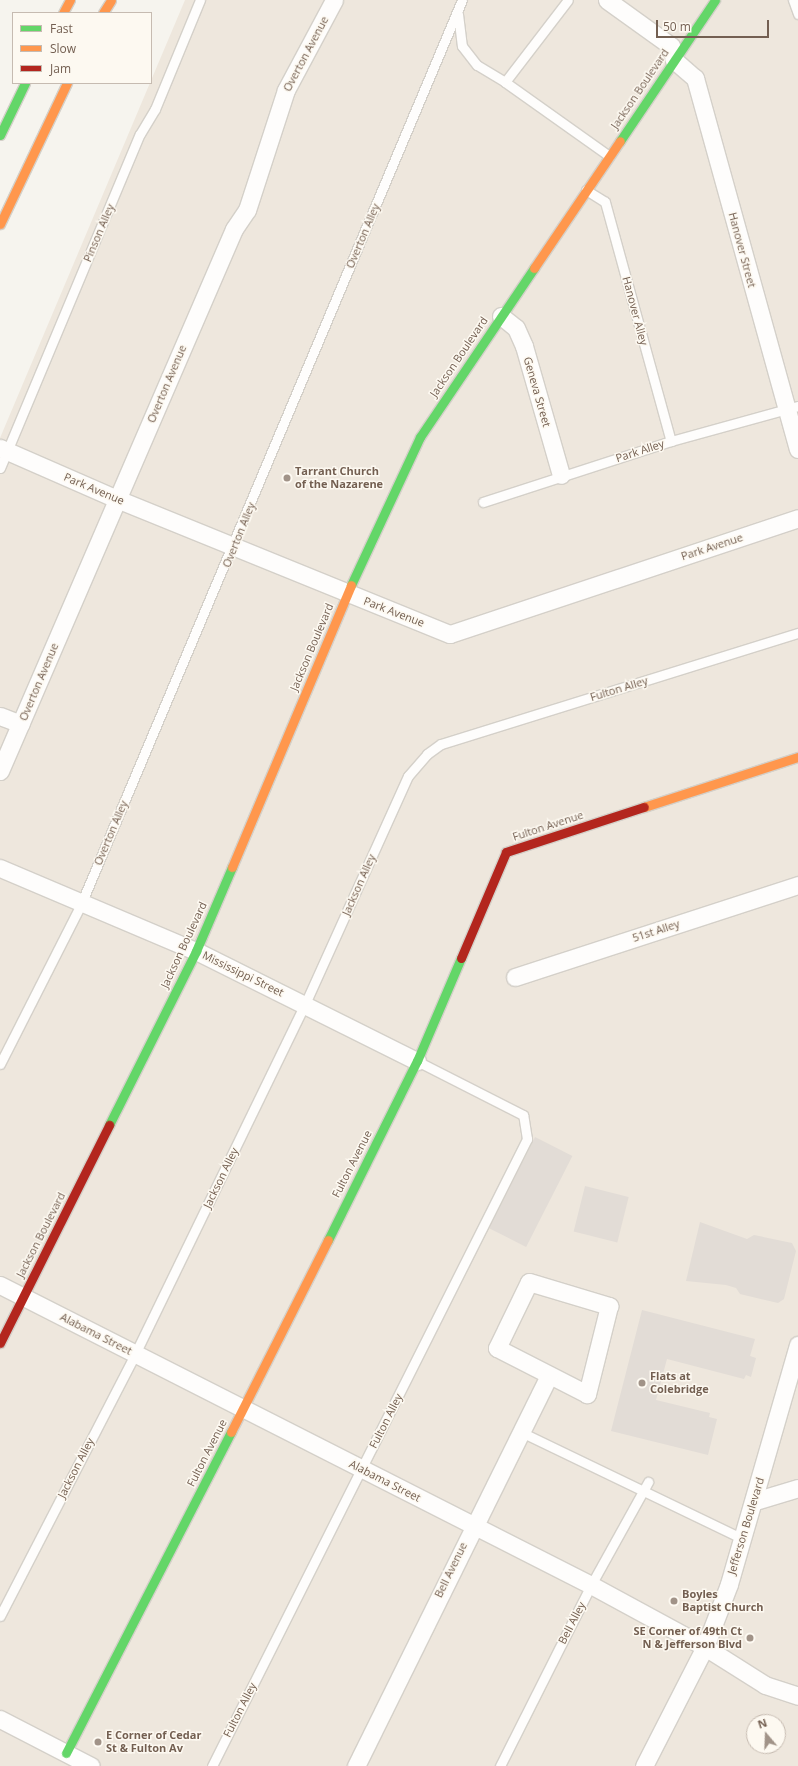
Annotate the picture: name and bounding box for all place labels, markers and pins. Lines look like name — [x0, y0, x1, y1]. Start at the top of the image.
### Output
place label: Tarrant Church of the Nazarene — [295, 465, 383, 491]
marker: Tarrant Church of the Nazarene — [282, 473, 292, 483]
place label: Flats at Colebridge — [650, 1370, 709, 1396]
marker: Flats at Colebridge — [637, 1378, 647, 1388]
place label: Boyles Baptist Church — [682, 1588, 764, 1614]
marker: Boyles Baptist Church — [669, 1596, 679, 1606]
place label: SE Corner of 49th Ct N & Jefferson Blvd — [633, 1625, 742, 1651]
marker: SE Corner of 49th Ct N & Jefferson Blvd — [745, 1633, 755, 1643]
place label: E Corner of Cedar St & Fulton Av — [106, 1729, 201, 1755]
marker: E Corner of Cedar St & Fulton Av — [93, 1737, 103, 1747]

